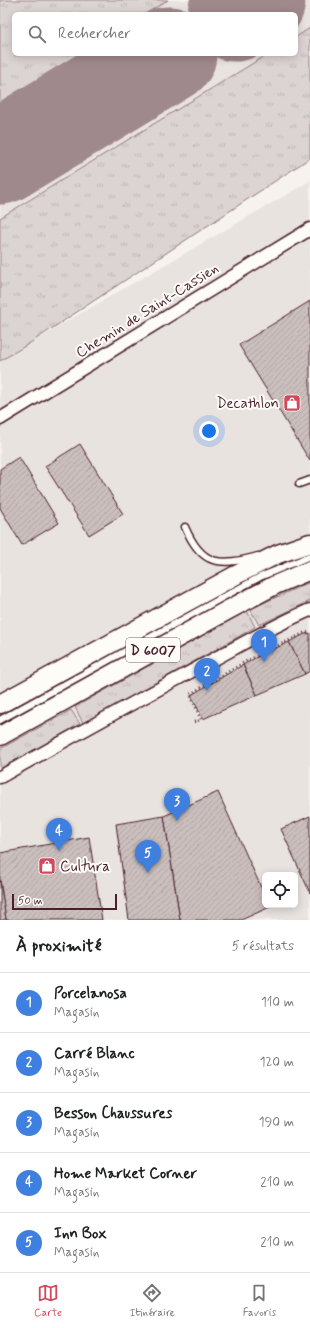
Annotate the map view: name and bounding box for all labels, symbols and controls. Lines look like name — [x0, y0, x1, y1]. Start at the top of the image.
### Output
search box — [12, 12, 298, 56]
icon: search — [26, 23, 48, 45]
text: Rechercher — [58, 24, 131, 44]
street label: Chemin de Saint-Cassien — [72, 259, 223, 363]
shop icon: Decathlon — [282, 393, 302, 413]
place label: Decathlon — [217, 394, 279, 414]
your location — [199, 421, 219, 441]
pin: 1 — [251, 629, 277, 662]
road number: D 6007 — [126, 638, 180, 662]
pin: 2 — [194, 658, 220, 691]
pin: 3 — [164, 788, 190, 821]
pin: 4 — [46, 818, 72, 851]
pin: 5 — [135, 840, 161, 873]
shop icon: Cultura — [37, 856, 57, 876]
place label: Cultura — [60, 857, 110, 877]
map controls — [262, 872, 298, 908]
button: locate — [262, 872, 298, 908]
scale bar — [12, 892, 117, 911]
text: 50 m — [18, 894, 43, 908]
text: À proximité — [16, 935, 101, 957]
text: 5 résultats — [232, 938, 294, 955]
text: Porcelanosa — [54, 984, 127, 1004]
text: 1 — [26, 994, 32, 1011]
text: 110 m — [261, 994, 294, 1011]
text: Magasin — [54, 1004, 99, 1021]
text: Carré Blanc — [54, 1044, 135, 1064]
text: 2 — [26, 1054, 32, 1071]
text: 120 m — [260, 1054, 294, 1071]
text: Magasin — [54, 1064, 99, 1081]
text: Besson Chaussures — [54, 1104, 172, 1124]
text: 3 — [26, 1114, 32, 1131]
text: 190 m — [259, 1114, 294, 1131]
text: Magasin — [54, 1124, 99, 1141]
text: Home Market Corner — [54, 1164, 197, 1184]
text: 4 — [25, 1174, 33, 1191]
text: 210 m — [260, 1174, 294, 1191]
text: Magasin — [54, 1184, 99, 1201]
text: Inn Box — [54, 1224, 106, 1244]
text: 5 — [25, 1234, 33, 1251]
text: 210 m — [260, 1234, 294, 1251]
text: Magasin — [54, 1244, 99, 1261]
tab: Carte — [34, 1282, 62, 1320]
tab: Itinéraire — [130, 1282, 175, 1320]
tab: Favoris — [243, 1282, 276, 1320]

